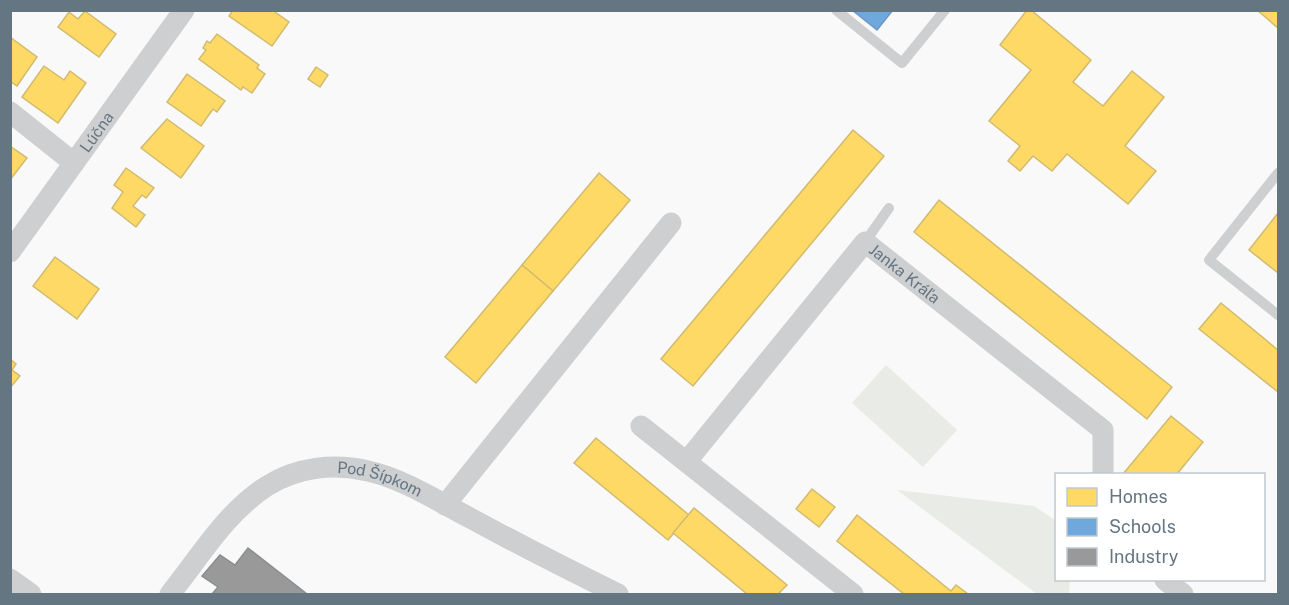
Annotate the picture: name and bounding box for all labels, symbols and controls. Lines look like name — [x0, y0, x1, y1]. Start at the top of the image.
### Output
street label: Lúčna — [75, 108, 117, 156]
street label: Janka Kráľa — [866, 240, 944, 307]
street label: Pod Šípkom — [337, 458, 426, 500]
legend — [1055, 473, 1265, 581]
text: Homes — [1109, 486, 1168, 507]
text: Schools — [1109, 516, 1176, 537]
text: Industry — [1109, 546, 1179, 567]

